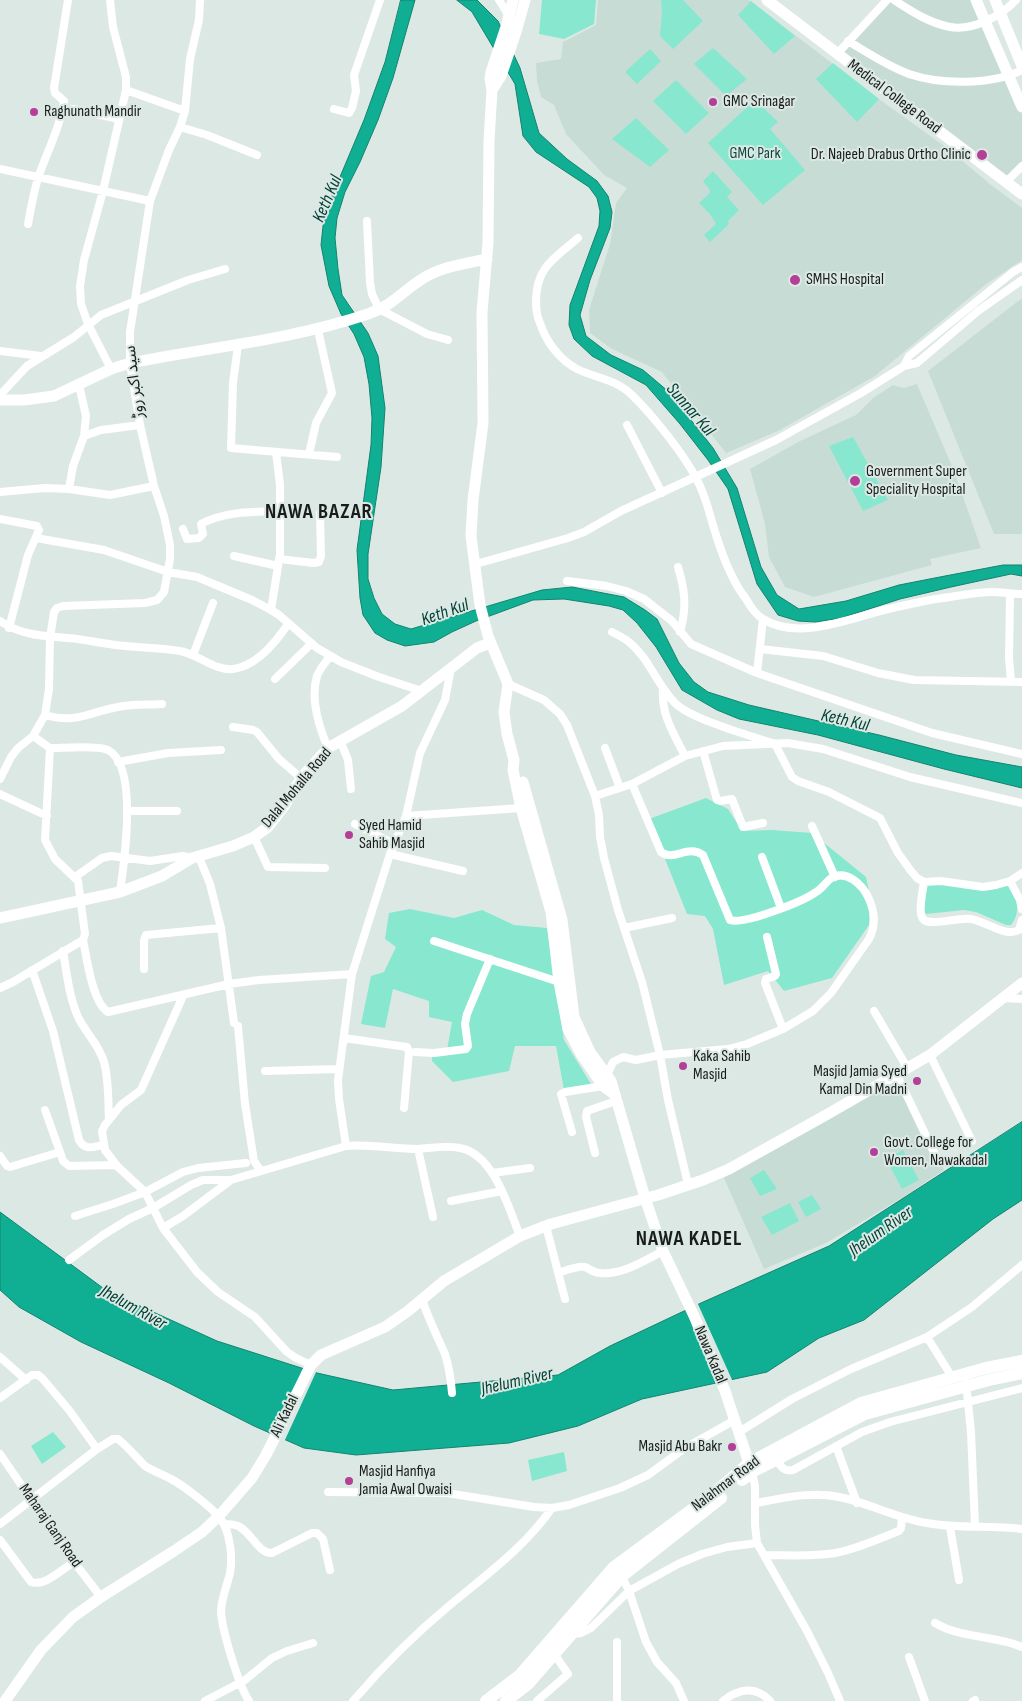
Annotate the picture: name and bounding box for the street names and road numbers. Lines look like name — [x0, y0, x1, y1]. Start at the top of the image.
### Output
street label: Medical College Road — [843, 56, 945, 138]
street label: سید اکبر روڑ — [121, 344, 149, 420]
street label: Dalal Mohalla Road — [258, 744, 336, 832]
street label: Nawa Kadal — [689, 1323, 731, 1387]
street label: Ali Kadal — [267, 1392, 303, 1440]
street label: Nalahmar Road — [688, 1452, 764, 1516]
street label: Maharaj Ganj Road — [14, 1481, 86, 1571]

